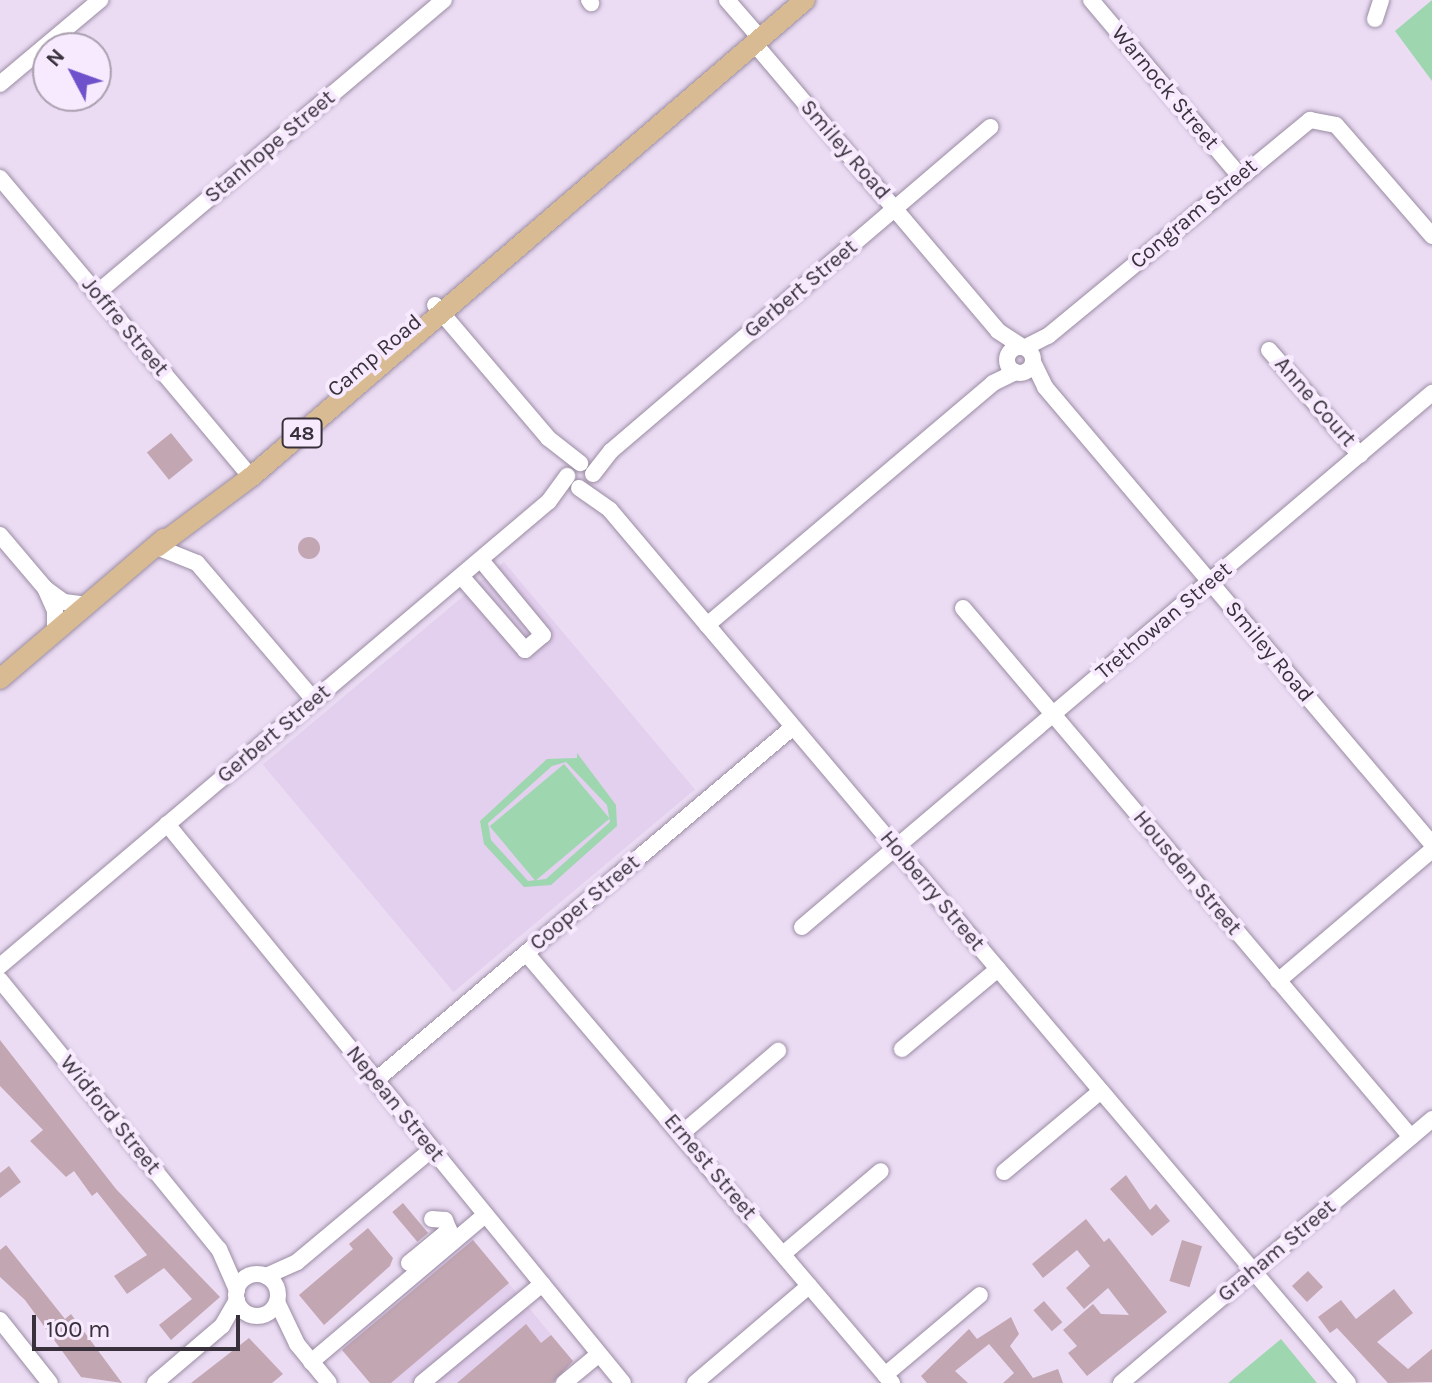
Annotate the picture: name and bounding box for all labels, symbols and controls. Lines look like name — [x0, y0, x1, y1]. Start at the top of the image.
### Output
street label: Warnock Street — [1105, 21, 1225, 155]
north arrow — [32, 32, 112, 112]
text: N — [40, 43, 70, 72]
street label: Stanhope Street — [199, 85, 341, 209]
street label: Smiley Road — [794, 95, 896, 205]
street label: Congram Street — [1125, 153, 1263, 275]
street label: Gerbert Street — [739, 234, 863, 344]
street label: Joffre Street — [76, 272, 174, 382]
street label: Camp Road — [323, 309, 427, 403]
street label: Anne Court — [1269, 352, 1361, 452]
road number: 48 — [280, 417, 324, 449]
street label: Trethowan Street — [1091, 557, 1237, 685]
street label: Smiley Road — [1219, 596, 1319, 708]
street label: Gerbert Street — [212, 679, 336, 789]
street label: Housden Street — [1127, 805, 1247, 941]
street label: Holberry Street — [874, 825, 990, 957]
street label: Cooper Street — [525, 849, 645, 957]
street label: Nepean Street — [340, 1041, 450, 1167]
street label: Widford Street — [54, 1050, 166, 1180]
street label: Ernest Street — [658, 1109, 762, 1225]
street label: Graham Street — [1213, 1194, 1341, 1308]
scale bar — [36, 1299, 244, 1349]
text: 100 m — [46, 1315, 111, 1343]

